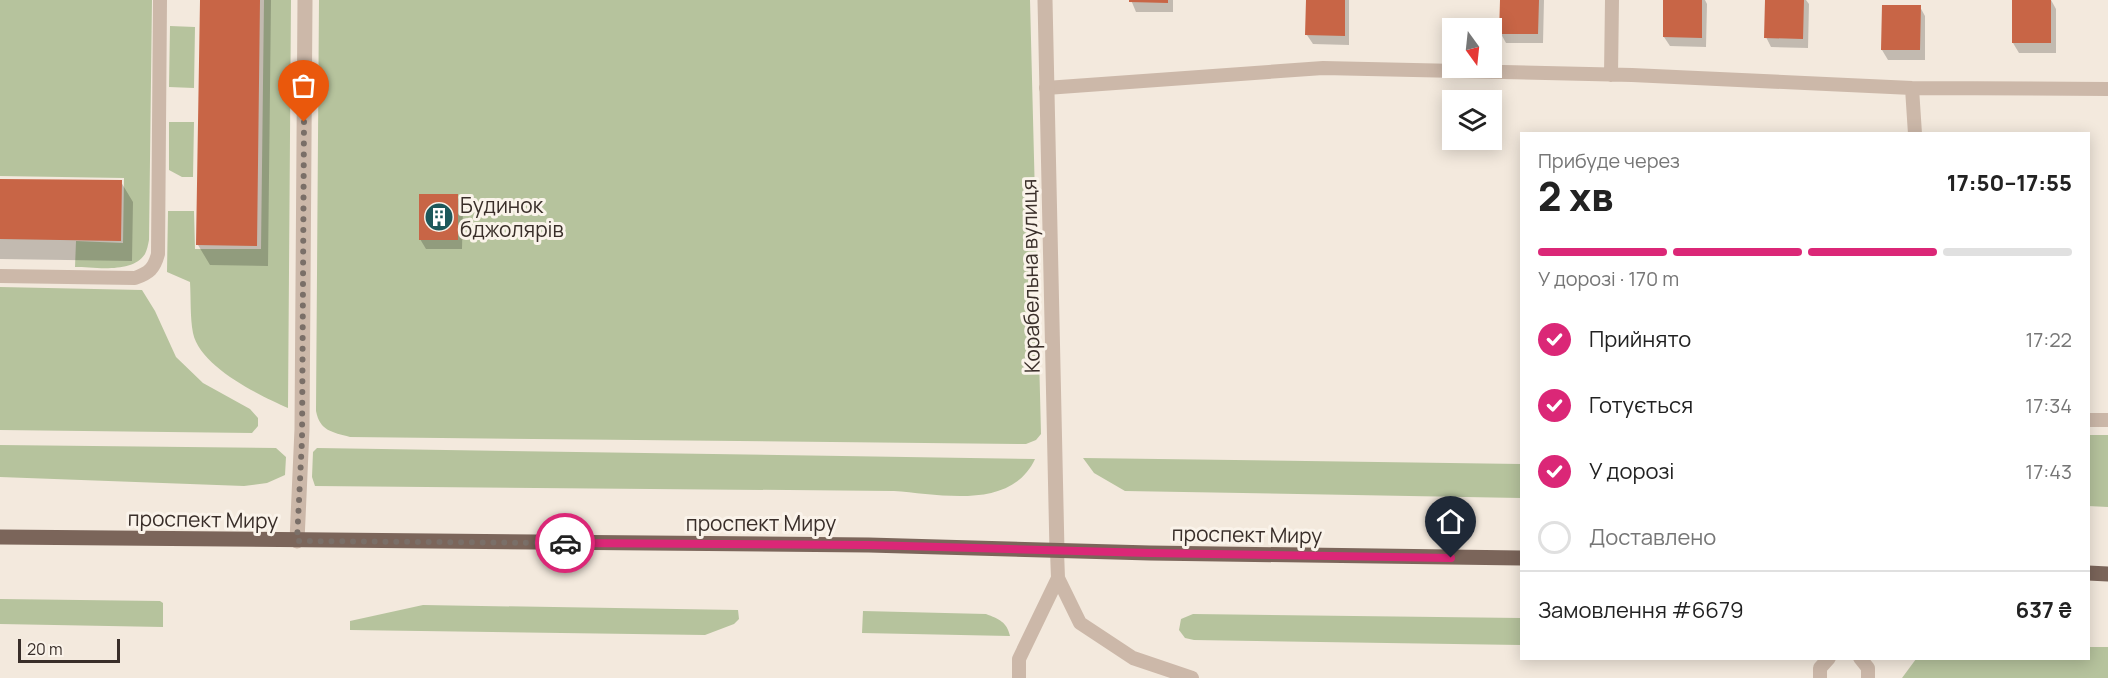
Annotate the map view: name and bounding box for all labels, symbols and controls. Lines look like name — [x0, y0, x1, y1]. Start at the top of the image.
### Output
north arrow — [1442, 18, 1502, 78]
map controls — [1442, 18, 1502, 150]
pin — [278, 60, 329, 122]
icon: bag — [287, 69, 320, 102]
button: layers — [1442, 90, 1502, 150]
text: Прибуде через — [1538, 147, 1680, 174]
text: 17:50–17:55 — [1947, 168, 2072, 198]
text: 2 хв — [1538, 169, 1613, 223]
street label: Корабельна вулиця — [1014, 179, 1046, 373]
place label: Будинок бджолярів — [460, 191, 564, 243]
building icon: Будинок бджолярів — [423, 201, 455, 233]
text: У дорозі · 170 m — [1538, 265, 1679, 292]
icon: check — [1538, 323, 1571, 356]
text: Прийнято — [1589, 324, 1691, 354]
text: 17:22 — [2025, 326, 2072, 353]
icon: check — [1538, 389, 1571, 422]
text: Готується — [1589, 390, 1693, 420]
text: 17:34 — [2025, 392, 2072, 419]
icon: check — [1538, 455, 1571, 488]
text: У дорозі — [1589, 456, 1675, 486]
text: 17:43 — [2025, 458, 2072, 485]
pin — [1425, 496, 1476, 558]
street label: проспект Миру — [127, 504, 279, 534]
icon: home — [1434, 505, 1467, 538]
street label: проспект Миру — [686, 509, 836, 537]
courier — [535, 513, 595, 573]
street label: проспект Миру — [1171, 519, 1323, 549]
text: Доставлено — [1589, 522, 1716, 552]
icon: car — [549, 527, 582, 560]
text: Замовлення #6679 — [1538, 595, 1744, 625]
text: 637 ₴ — [2016, 595, 2072, 625]
scale bar — [18, 636, 120, 664]
text: 20 m — [27, 638, 63, 660]

